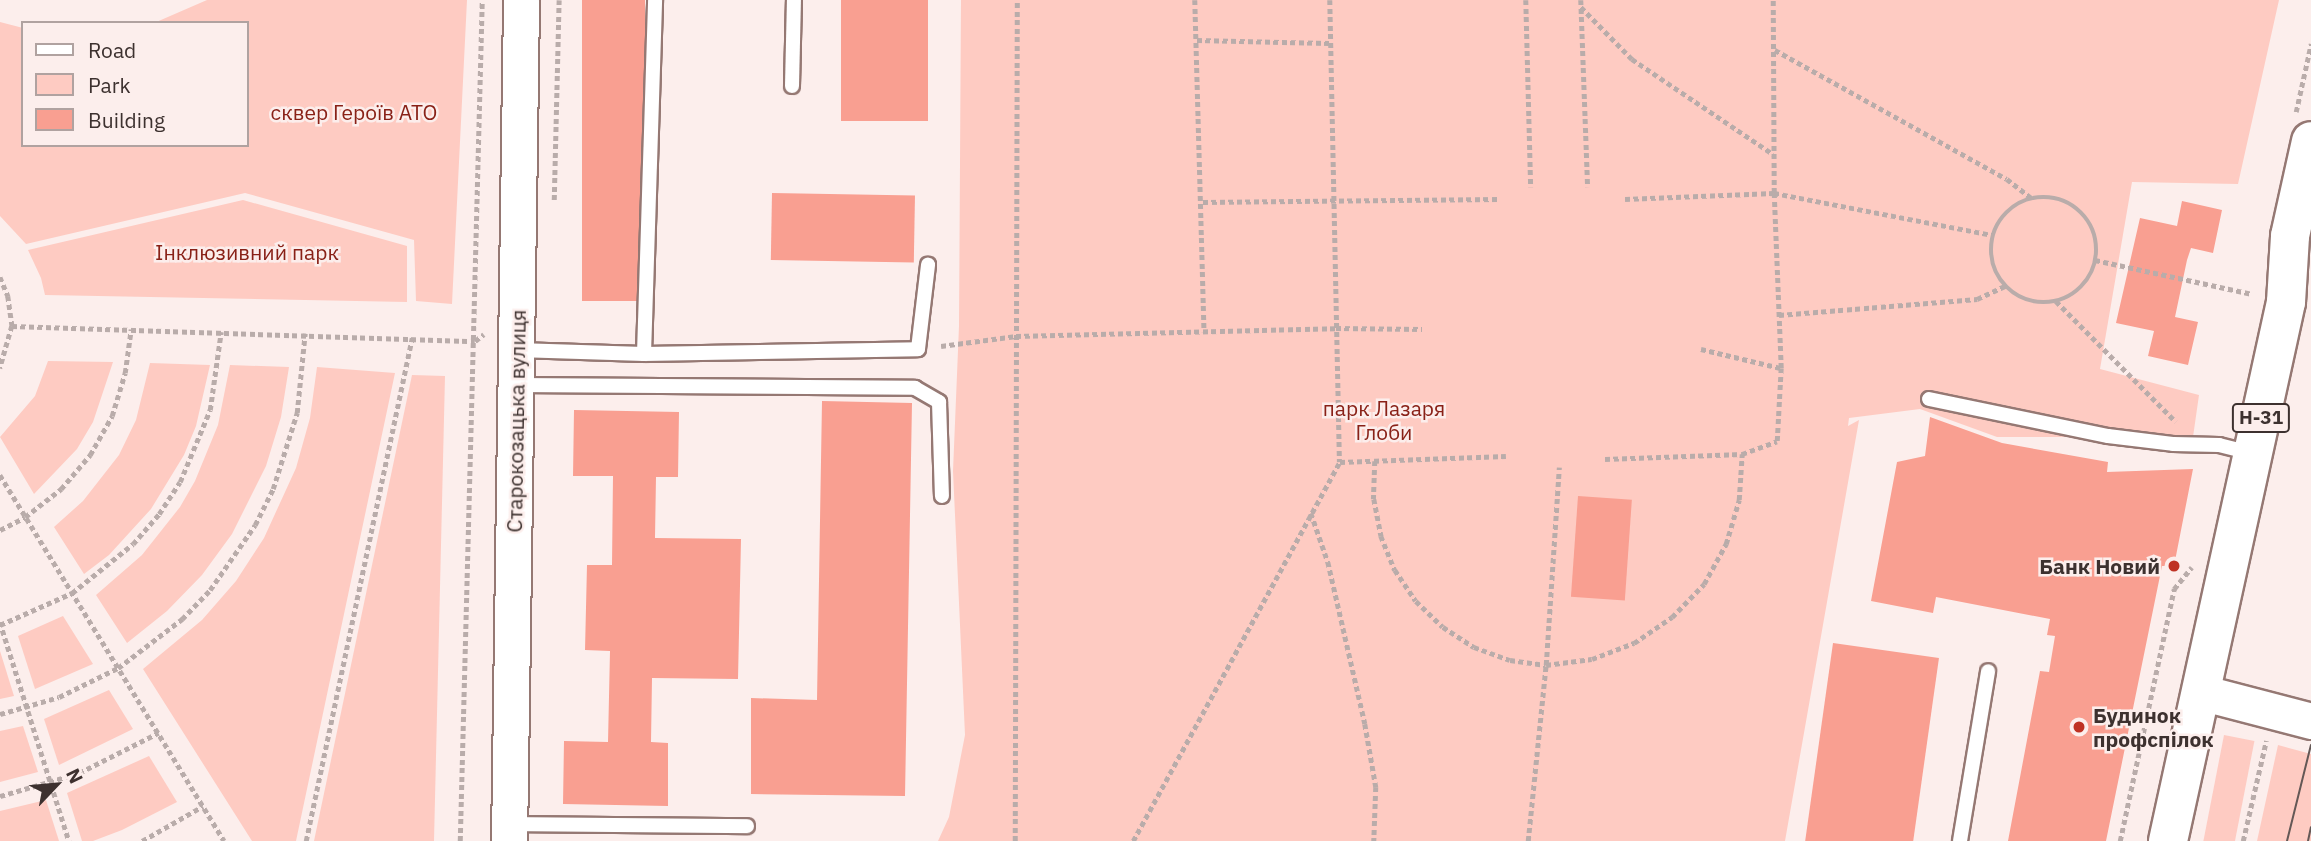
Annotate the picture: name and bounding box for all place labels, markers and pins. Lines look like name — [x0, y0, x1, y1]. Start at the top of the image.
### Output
place label: Банк Новий — [2039, 553, 2160, 579]
marker: Банк Новий — [2166, 558, 2182, 574]
place label: Будинок профспілок — [2093, 702, 2214, 752]
marker: Будинок профспілок — [2071, 719, 2087, 735]

